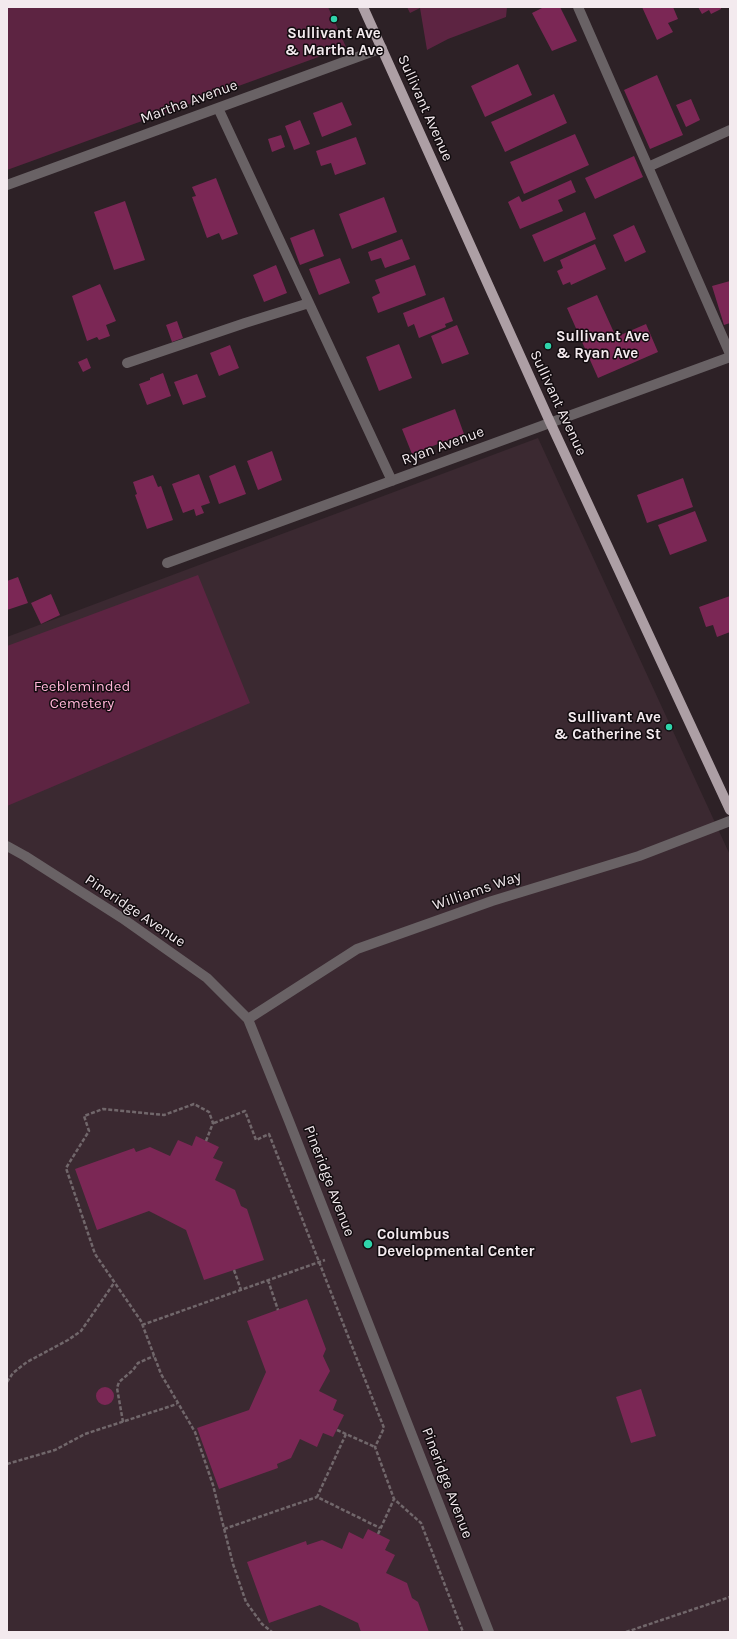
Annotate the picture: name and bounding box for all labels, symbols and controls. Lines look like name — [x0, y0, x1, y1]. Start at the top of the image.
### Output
marker: Sullivant Ave & Martha Ave — [329, 14, 339, 24]
place label: Sullivant Ave & Martha Ave — [285, 25, 383, 60]
street label: Sullivant Avenue — [394, 52, 456, 164]
street label: Martha Avenue — [138, 76, 240, 128]
place label: Sullivant Ave & Ryan Ave — [556, 328, 649, 363]
marker: Sullivant Ave & Ryan Ave — [543, 341, 553, 351]
street label: Sullivant Avenue — [526, 347, 590, 459]
street label: Ryan Avenue — [399, 423, 487, 469]
park label: Feebleminded Cemetery — [34, 678, 130, 713]
place label: Sullivant Ave & Catherine St — [554, 709, 661, 744]
marker: Sullivant Ave & Catherine St — [664, 722, 674, 732]
street label: Williams Way — [430, 867, 524, 915]
street label: Pineridge Avenue — [81, 871, 189, 951]
street label: Pineridge Avenue — [300, 1123, 358, 1239]
place label: Columbus Developmental Center — [377, 1226, 534, 1261]
marker: Columbus Developmental Center — [362, 1238, 374, 1250]
street label: Pineridge Avenue — [418, 1425, 476, 1541]

